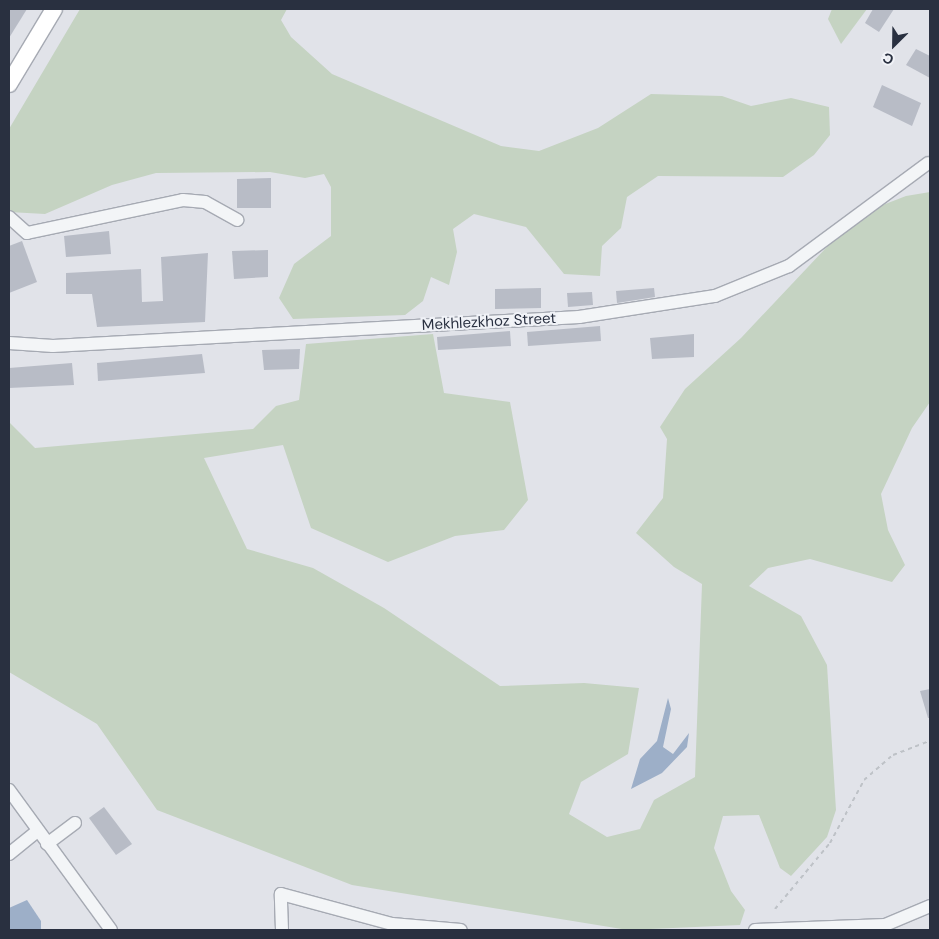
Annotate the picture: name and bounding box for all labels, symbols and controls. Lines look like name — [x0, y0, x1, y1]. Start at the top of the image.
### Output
north arrow — [869, 20, 919, 70]
text: С — [880, 49, 896, 69]
street label: Mekhlezkhoz Street — [421, 309, 557, 335]

